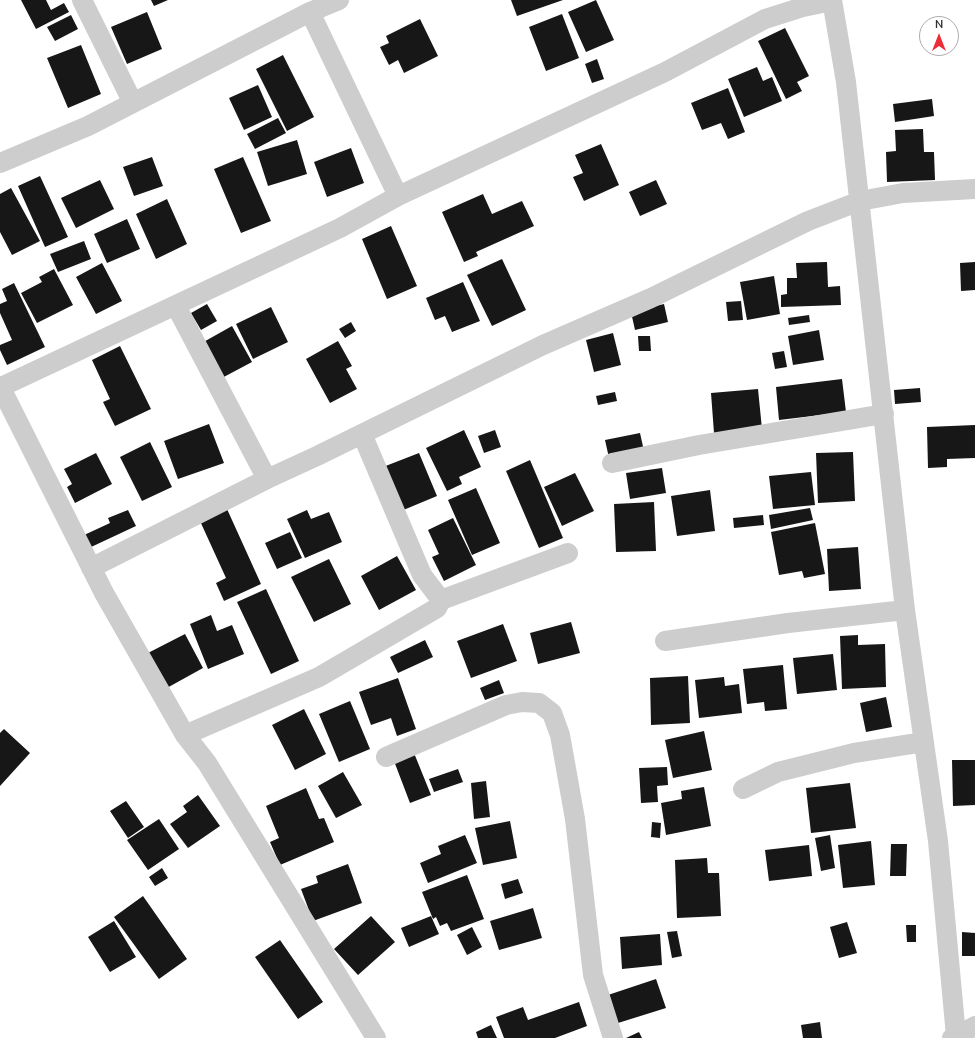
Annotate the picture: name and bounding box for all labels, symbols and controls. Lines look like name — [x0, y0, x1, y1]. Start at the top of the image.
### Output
north arrow — [919, 16, 959, 56]
text: N — [935, 17, 943, 32]

